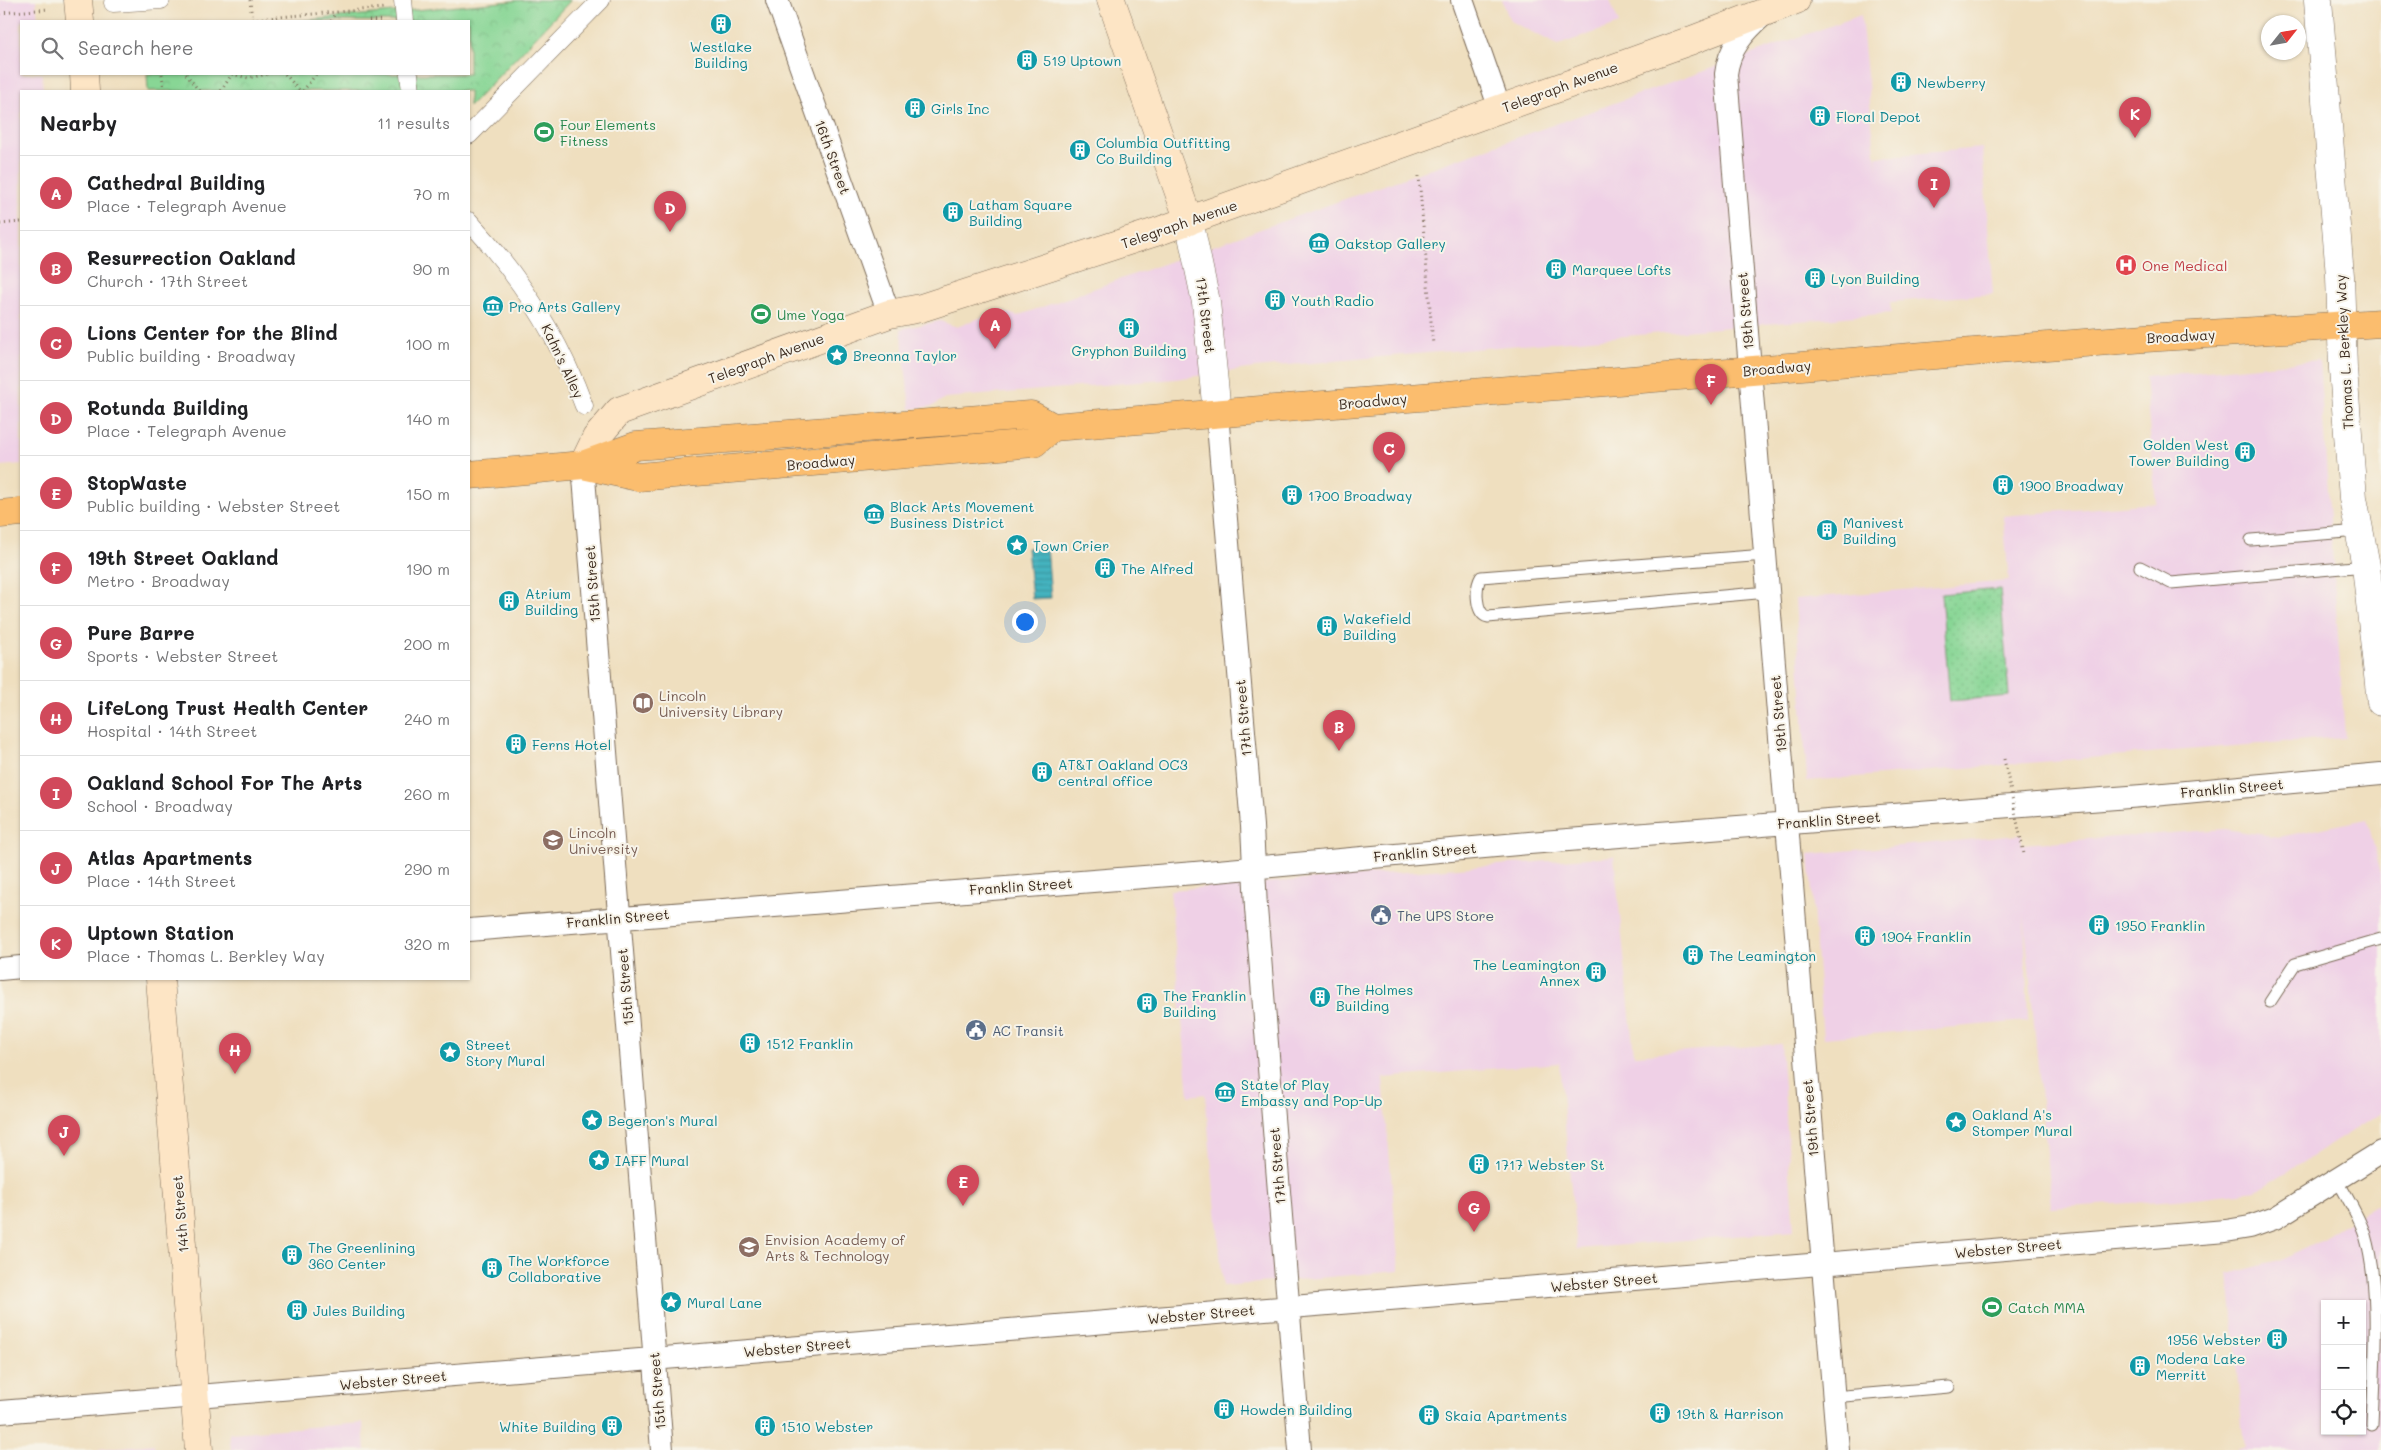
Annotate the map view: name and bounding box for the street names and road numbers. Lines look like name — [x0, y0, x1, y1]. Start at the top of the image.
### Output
street label: Telegraph Avenue — [1499, 57, 1621, 117]
street label: 16th Street — [811, 117, 855, 197]
street label: Telegraph Avenue — [1118, 195, 1240, 253]
street label: 19th Street — [1732, 271, 1758, 351]
street label: Thomas L. Berkley Way — [2330, 274, 2358, 430]
street label: 17th Street — [1192, 276, 1220, 354]
street label: Kahn's Alley — [537, 321, 589, 401]
street label: Broadway — [2146, 325, 2216, 347]
street label: Telegraph Avenue — [705, 328, 827, 388]
street label: Broadway — [1742, 356, 1812, 380]
street label: Broadway — [1338, 389, 1408, 413]
street label: Broadway — [786, 450, 856, 474]
street label: 15th Street — [580, 545, 604, 623]
street label: 19th Street — [1765, 674, 1791, 754]
street label: 17th Street — [1230, 679, 1256, 757]
street label: Franklin Street — [2180, 774, 2284, 802]
street label: Franklin Street — [1777, 807, 1881, 833]
street label: Franklin Street — [1373, 838, 1477, 866]
street label: Franklin Street — [969, 873, 1073, 899]
street label: Franklin Street — [566, 904, 670, 932]
street label: 15th Street — [612, 948, 638, 1026]
street label: 19th Street — [1797, 1078, 1823, 1158]
street label: 17th Street — [1264, 1127, 1290, 1205]
street label: 14th Street — [167, 1175, 193, 1253]
street label: Webster Street — [1954, 1234, 2062, 1262]
street label: Webster Street — [1550, 1268, 1658, 1296]
street label: Webster Street — [1147, 1300, 1255, 1328]
street label: Webster Street — [743, 1333, 851, 1361]
street label: 15th Street — [644, 1352, 670, 1430]
street label: Webster Street — [339, 1366, 447, 1394]

